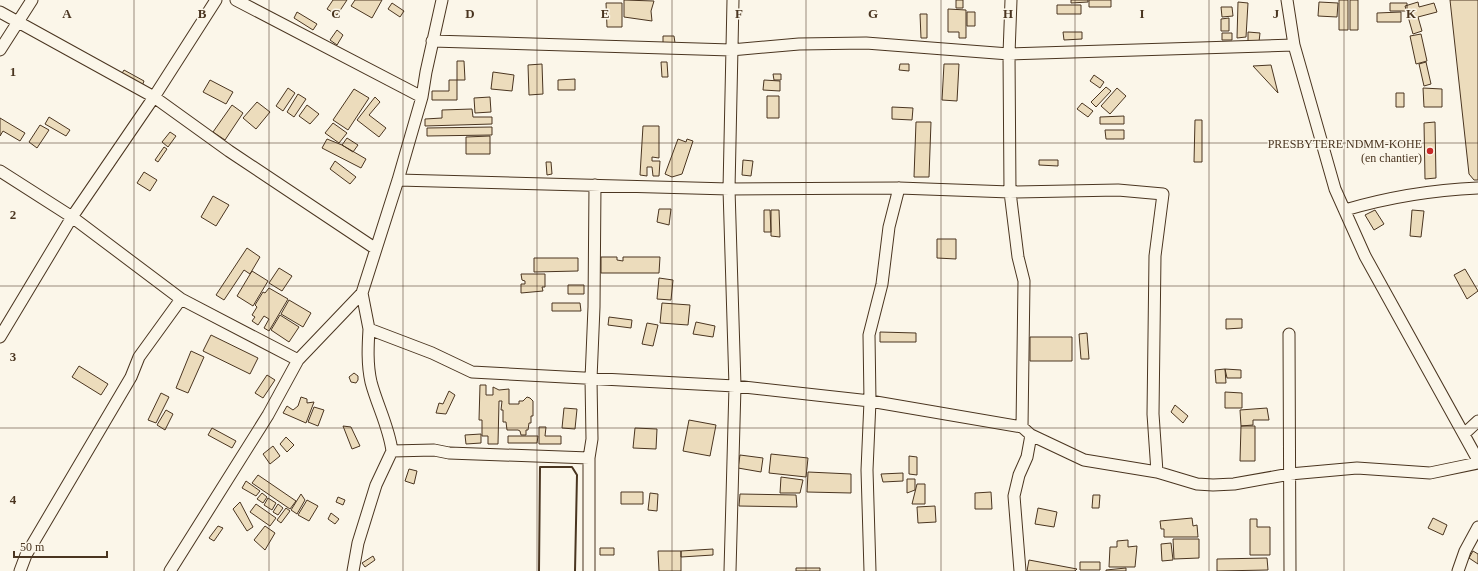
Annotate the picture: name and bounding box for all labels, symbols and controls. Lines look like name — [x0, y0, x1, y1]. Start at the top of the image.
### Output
text: A — [62, 6, 72, 21]
text: B — [198, 6, 207, 21]
text: C — [331, 6, 341, 21]
text: D — [465, 6, 475, 21]
text: E — [601, 6, 609, 21]
text: F — [735, 6, 743, 21]
text: G — [868, 6, 878, 21]
text: H — [1003, 6, 1013, 21]
text: I — [1139, 6, 1145, 21]
text: J — [1273, 6, 1280, 21]
text: K — [1406, 6, 1417, 21]
text: 1 — [10, 64, 16, 79]
place label: PRESBYTERE NDMM-KOHE (en chantier) — [1268, 137, 1422, 165]
marker: PRESBYTERE NDMM-KOHE (en chantier) — [1425, 146, 1435, 156]
text: 2 — [10, 207, 16, 222]
text: 3 — [10, 349, 17, 364]
text: 4 — [10, 492, 17, 507]
scale bar — [14, 533, 107, 559]
text: 50 m — [20, 540, 45, 554]

